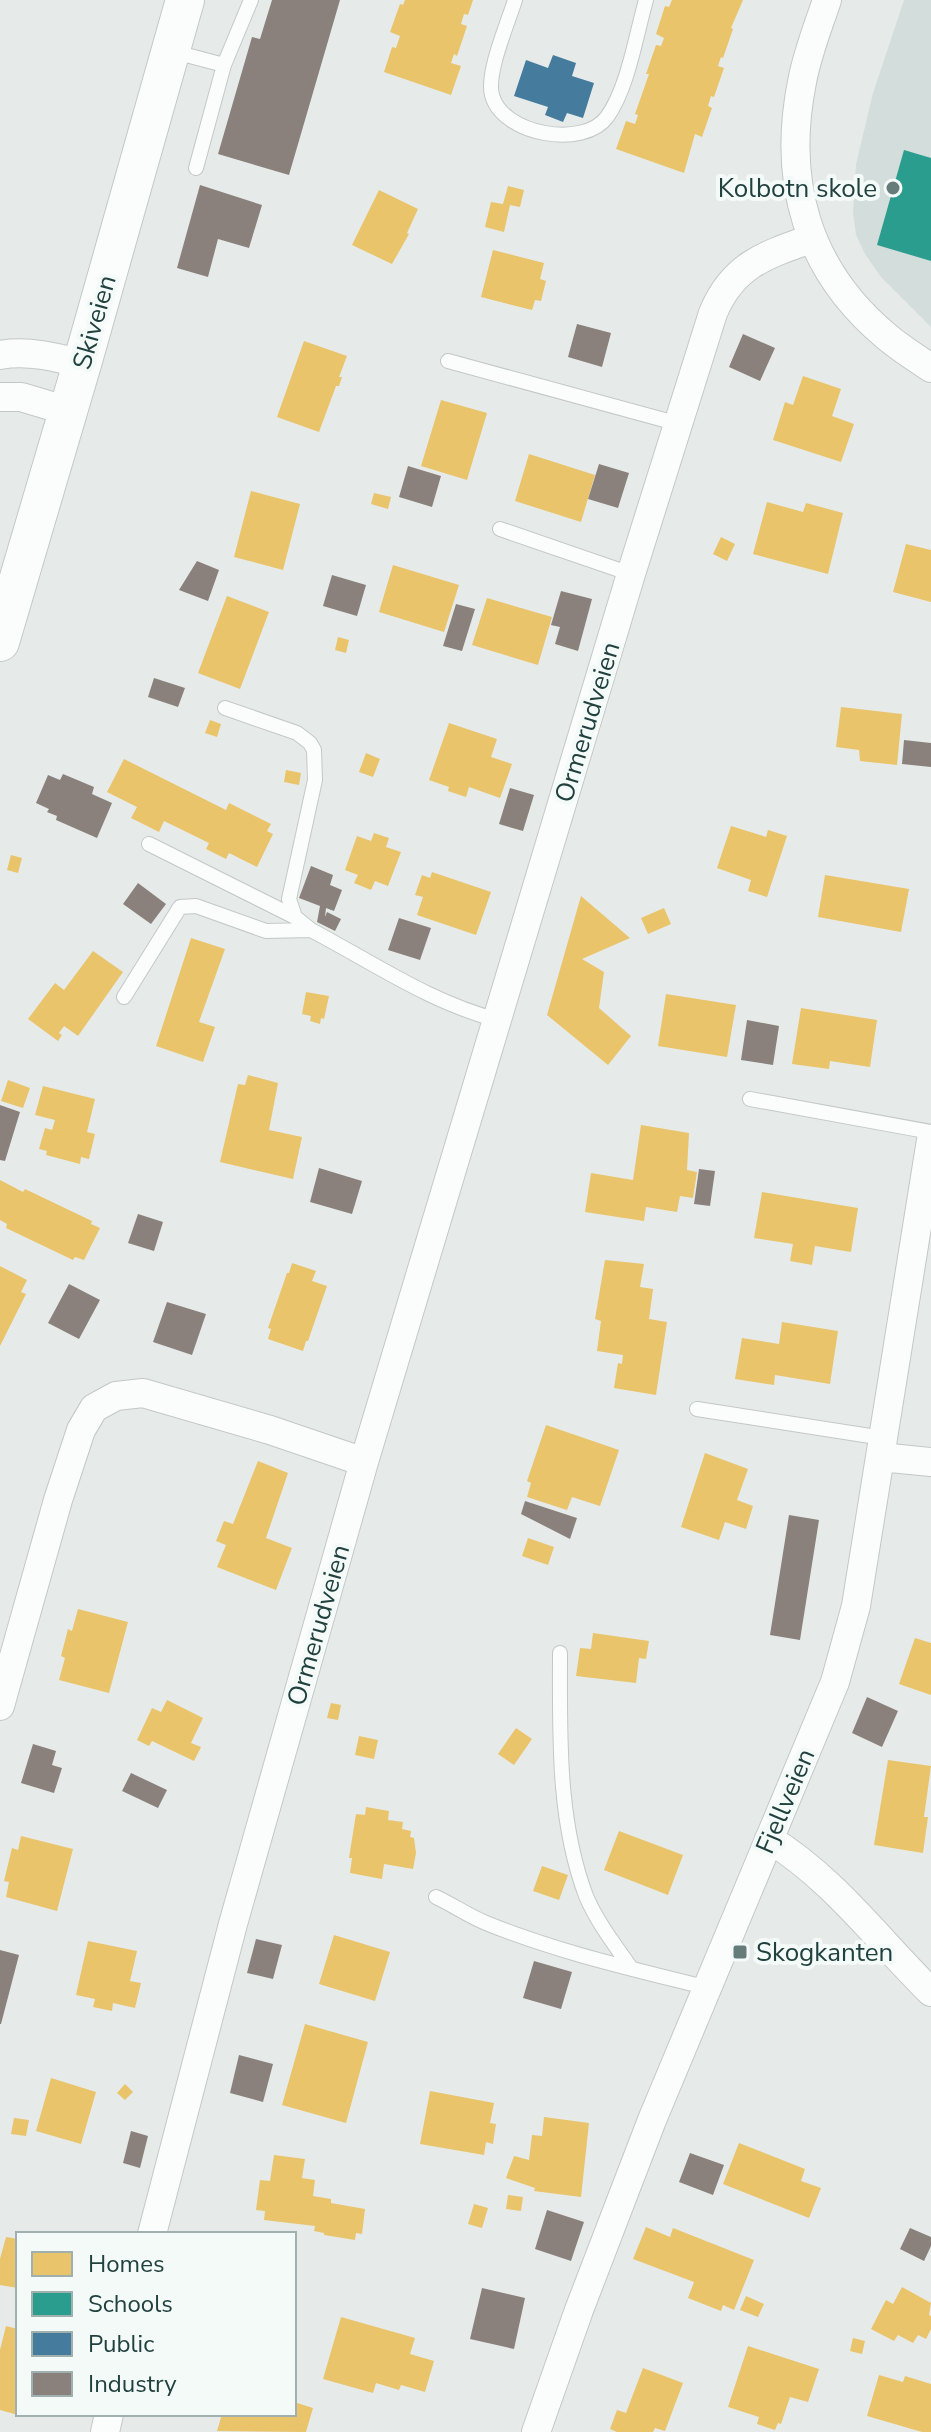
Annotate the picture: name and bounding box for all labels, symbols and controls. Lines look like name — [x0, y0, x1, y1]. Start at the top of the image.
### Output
place label: Kolbotn skole — [718, 171, 877, 206]
marker: Kolbotn skole — [884, 179, 902, 197]
street label: Skiveien — [64, 271, 125, 373]
street label: Ormerudveien — [546, 638, 628, 807]
street label: Ormerudveien — [279, 1540, 358, 1710]
street label: Fjellveien — [748, 1743, 823, 1859]
place label: Skogkanten — [756, 1935, 893, 1970]
marker: Skogkanten — [731, 1943, 749, 1961]
legend — [16, 2232, 296, 2416]
text: Homes — [88, 2248, 164, 2280]
text: Schools — [88, 2288, 173, 2320]
text: Public — [88, 2328, 154, 2360]
text: Industry — [88, 2368, 177, 2400]

